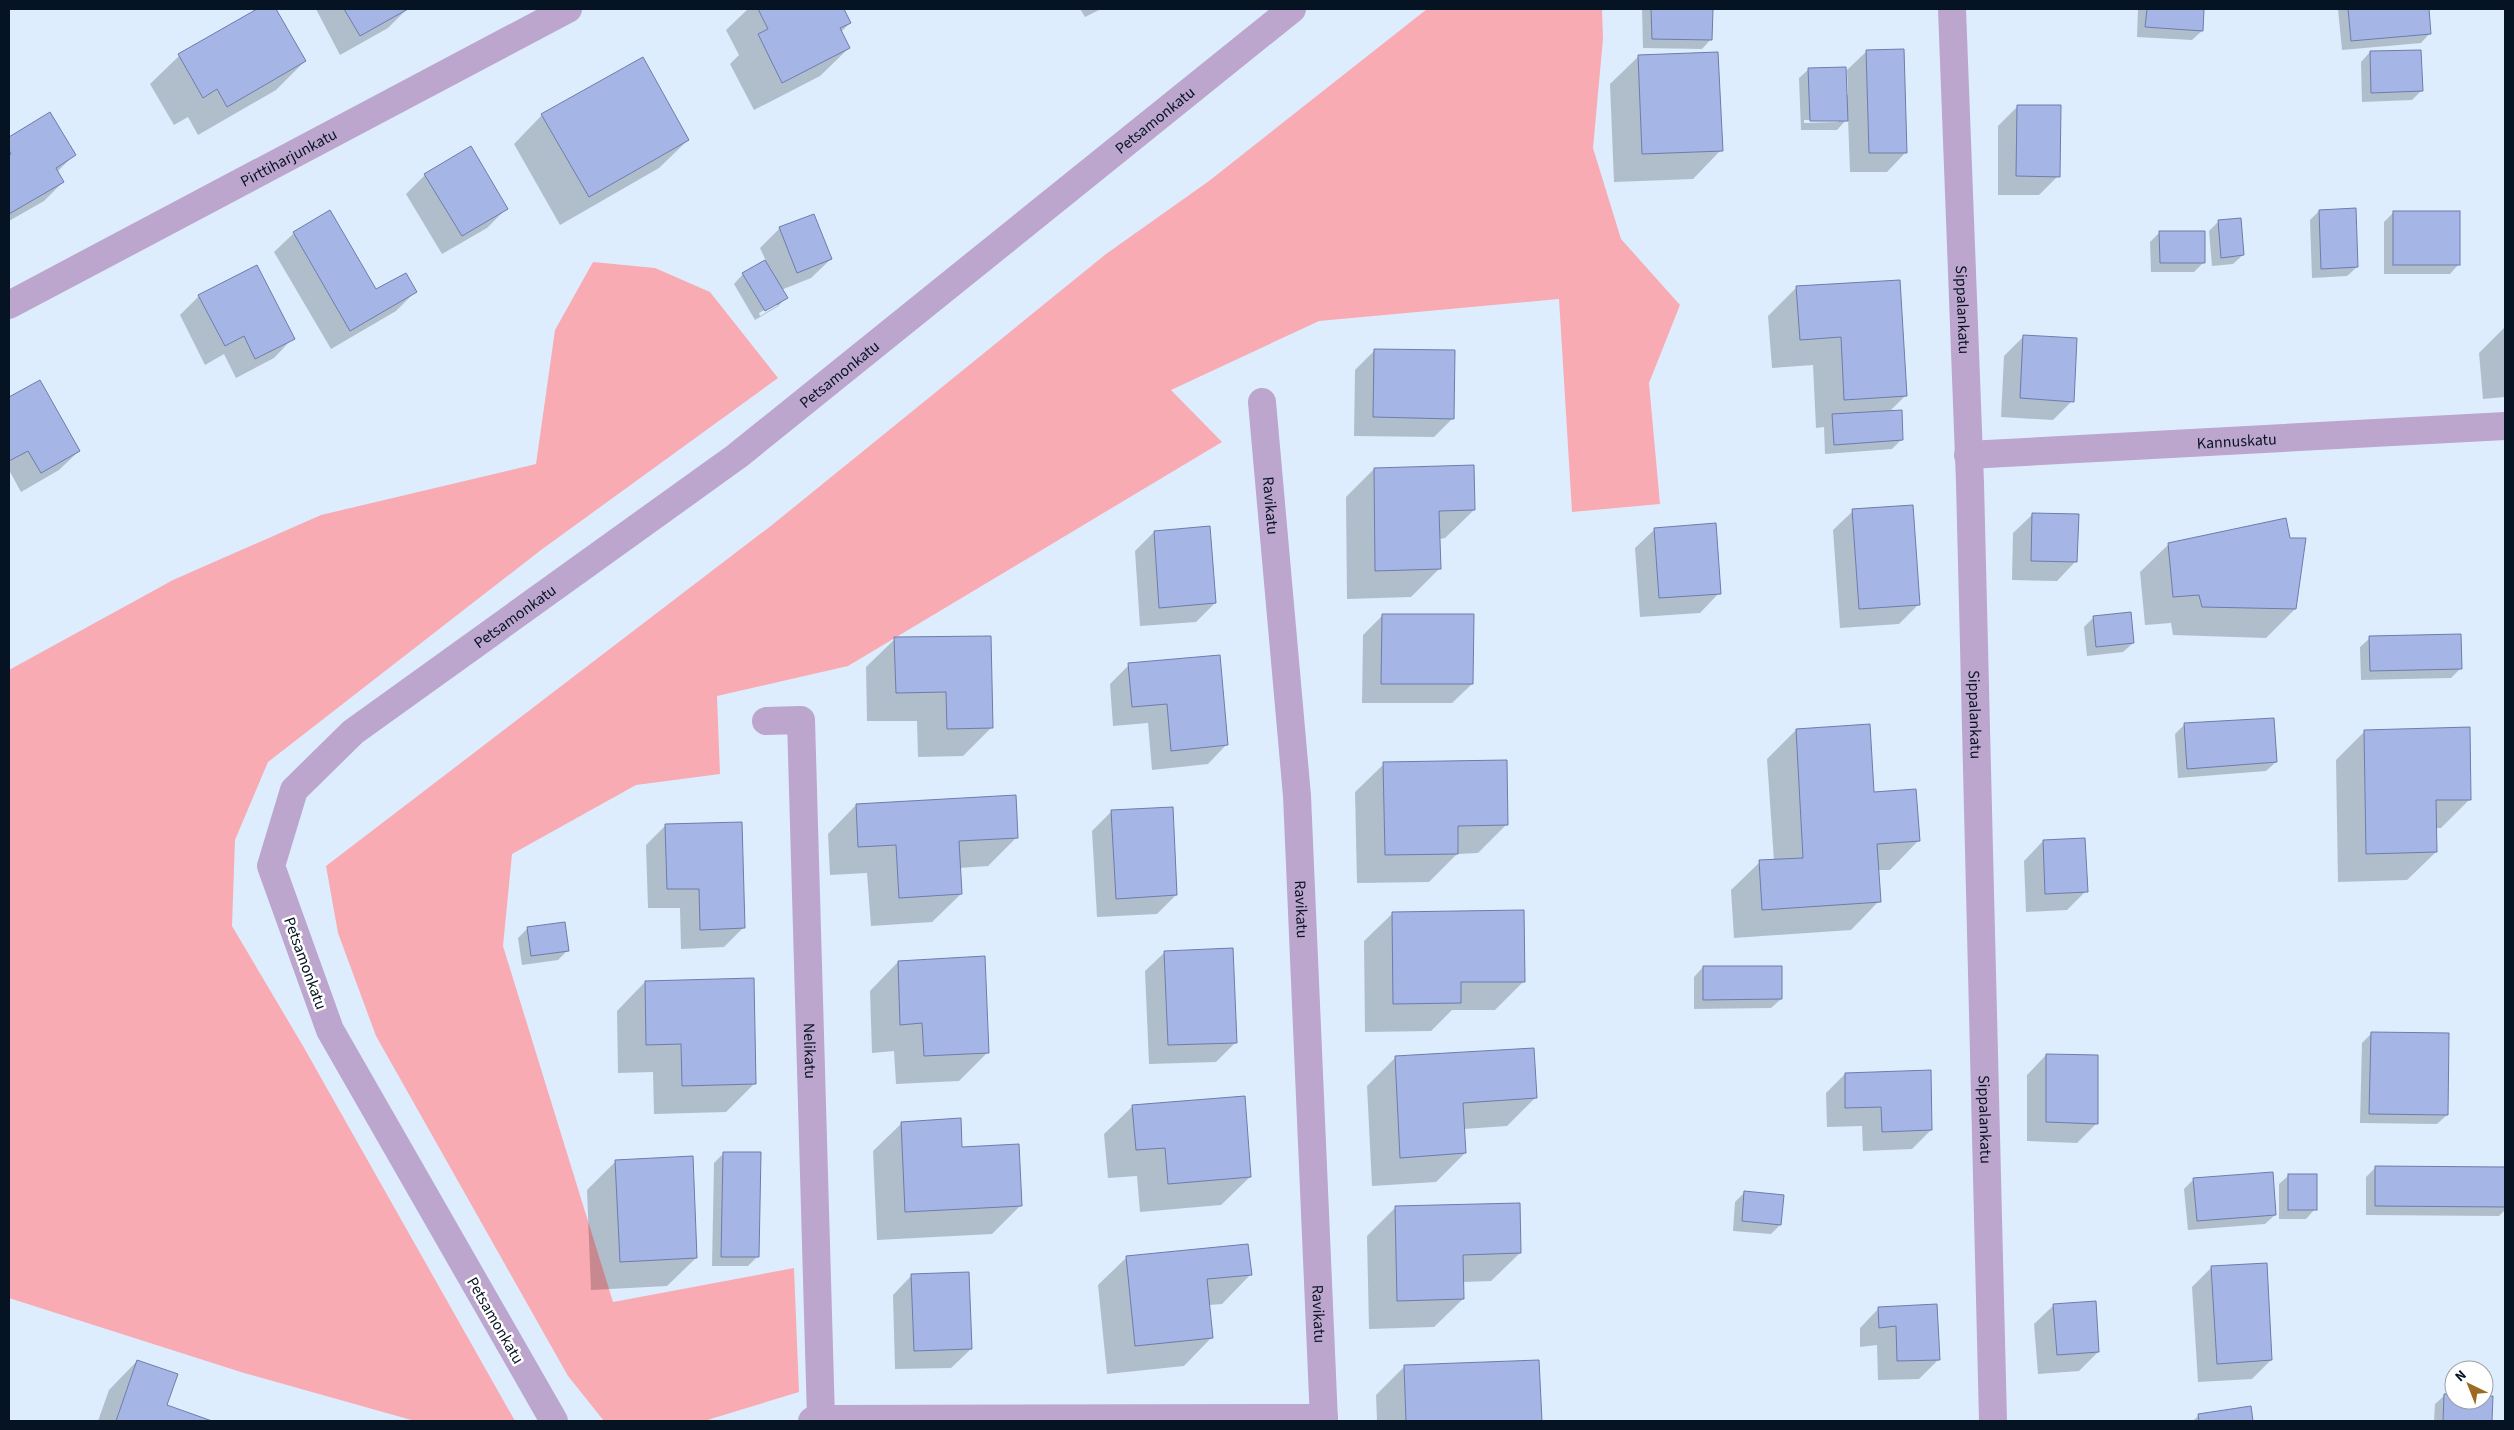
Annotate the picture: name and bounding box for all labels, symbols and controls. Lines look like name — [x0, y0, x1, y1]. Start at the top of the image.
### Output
street label: Petsamonkatu — [1110, 82, 1200, 160]
street label: Pirttiharjunkatu — [236, 123, 341, 193]
street label: Sippalankatu — [1950, 265, 1975, 355]
street label: Petsamonkatu — [795, 336, 884, 414]
street label: Kannuskatu — [2196, 428, 2277, 455]
street label: Ravikatu — [1257, 476, 1284, 536]
street label: Petsamonkatu — [469, 579, 561, 654]
street label: Sippalankatu — [1963, 670, 1987, 759]
street label: Ravikatu — [1289, 880, 1313, 939]
street label: Petsamonkatu — [278, 914, 332, 1013]
street label: Nelikatu — [798, 1023, 821, 1079]
street label: Sippalankatu — [1973, 1075, 1997, 1164]
street label: Petsamonkatu — [461, 1273, 529, 1368]
street label: Ravikatu — [1306, 1284, 1331, 1344]
north arrow — [2444, 1360, 2494, 1410]
text: N — [2451, 1366, 2471, 1387]

